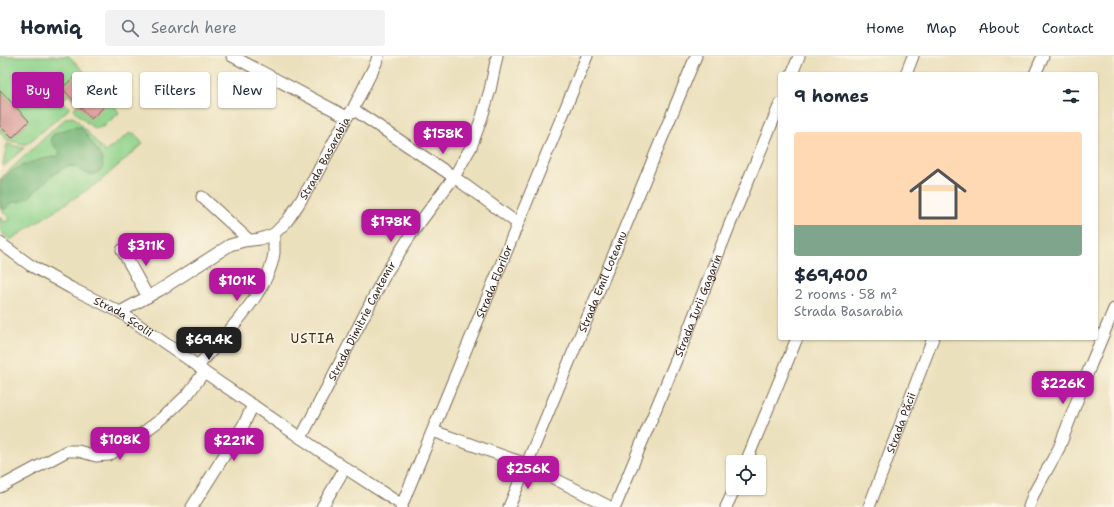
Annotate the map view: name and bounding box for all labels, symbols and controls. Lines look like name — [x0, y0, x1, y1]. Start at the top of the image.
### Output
search box — [105, 10, 385, 46]
text: Homiq — [20, 15, 81, 40]
icon: search — [119, 17, 141, 39]
text: Search here — [151, 18, 237, 38]
text: Home — [866, 19, 905, 37]
text: Map — [927, 19, 957, 37]
text: About — [979, 19, 1020, 37]
text: Contact — [1042, 19, 1094, 37]
chip: Buy — [12, 72, 64, 108]
chip: Rent — [72, 72, 132, 108]
chip: Filters — [140, 72, 210, 108]
chip: New — [218, 72, 276, 108]
text: 9 homes — [794, 85, 869, 107]
icon: filters — [1060, 85, 1082, 107]
street label: Strada Basarabia — [296, 114, 354, 203]
pin: $158K — [415, 121, 471, 155]
text: $158K — [423, 125, 463, 142]
icon: home — [902, 158, 974, 230]
pin: $178K — [363, 209, 419, 243]
text: $178K — [370, 213, 412, 230]
street label: Strada Emil Loteanu — [575, 229, 631, 335]
pin: $311K — [118, 233, 174, 267]
text: $311K — [127, 237, 165, 254]
street label: Strada Florilor — [473, 243, 516, 321]
street label: Strada Iurii Gagarin — [671, 252, 726, 359]
street label: Strada Dimitrie Cantemir — [325, 258, 400, 383]
text: $69,400 — [794, 264, 868, 286]
pin: $101K — [209, 268, 265, 302]
text: $101K — [218, 272, 256, 289]
text: 2 rooms · 58 m² — [794, 286, 897, 303]
street label: Strada Școlii — [91, 293, 156, 341]
text: Strada Basarabia — [794, 303, 903, 320]
pin: $69.4K — [176, 327, 242, 361]
district label: USTIA — [291, 330, 335, 347]
text: $69.4K — [185, 331, 233, 348]
pin: $226K — [1035, 371, 1091, 405]
text: $226K — [1041, 375, 1085, 392]
street label: Strada Păcii — [883, 390, 920, 456]
pin: $108K — [92, 427, 148, 461]
pin: $221K — [206, 428, 262, 462]
text: $108K — [99, 431, 141, 448]
text: $221K — [214, 432, 254, 449]
map controls — [726, 455, 766, 495]
button: locate — [726, 455, 766, 495]
pin: $256K — [500, 456, 556, 490]
text: $256K — [506, 460, 550, 477]

